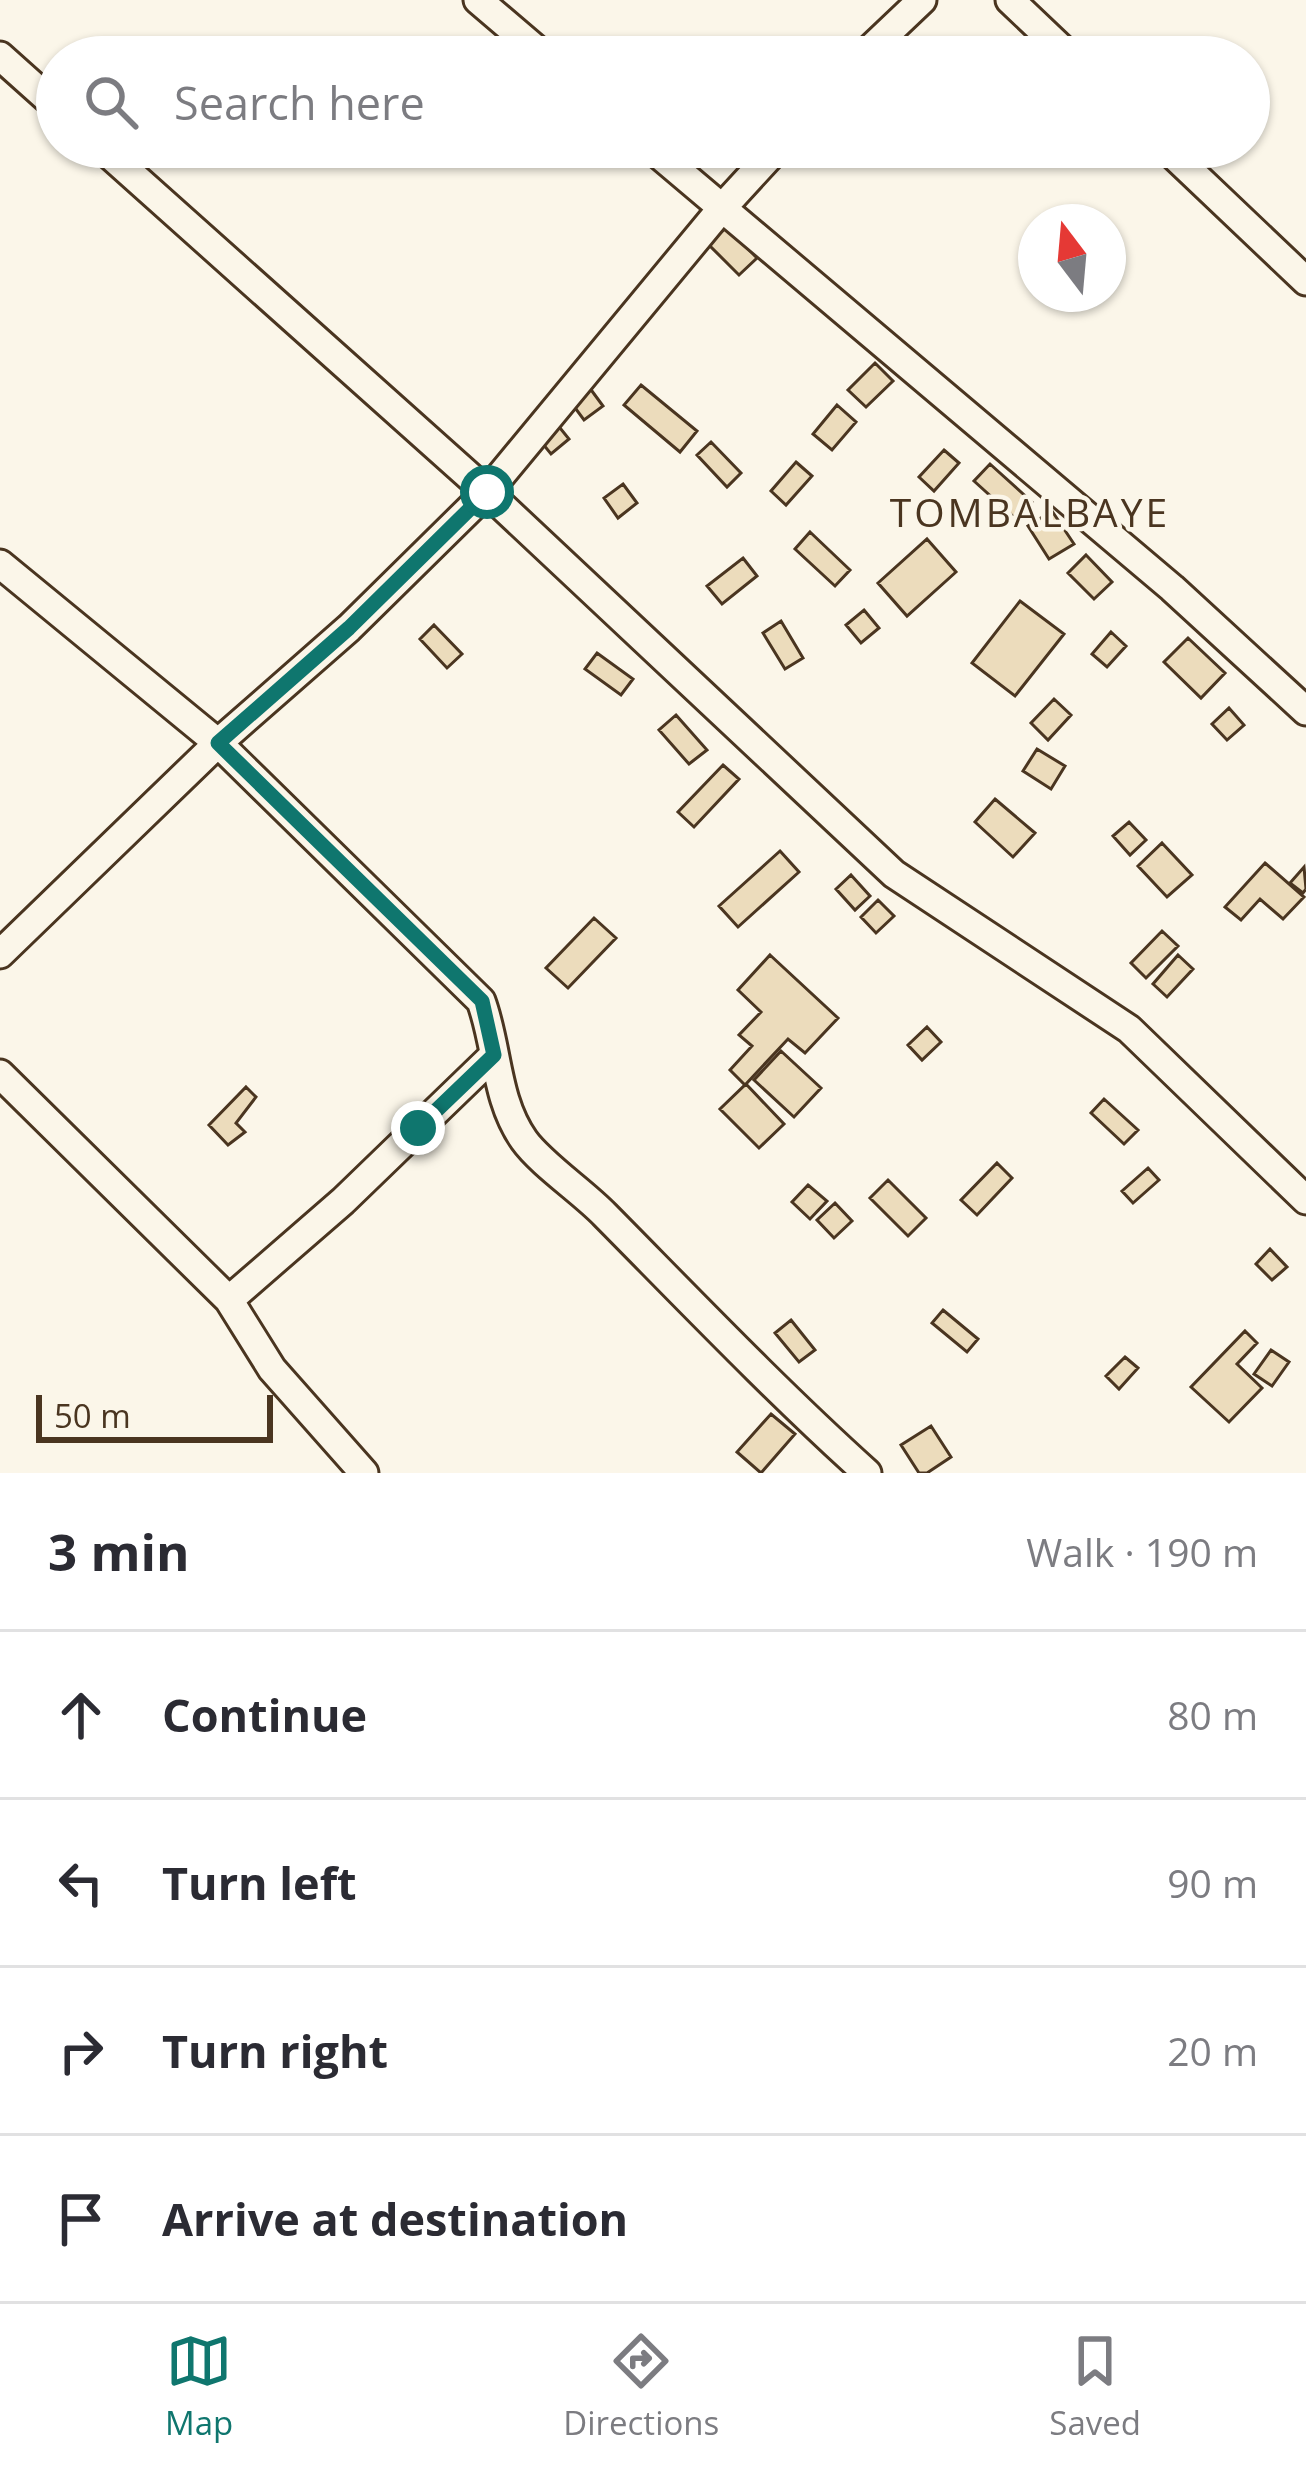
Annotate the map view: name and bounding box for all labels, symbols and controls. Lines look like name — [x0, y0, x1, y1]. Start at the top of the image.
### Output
search box — [36, 36, 1270, 168]
icon: search — [78, 69, 144, 135]
text: Search here — [174, 72, 425, 133]
north arrow — [1018, 204, 1126, 312]
route start — [460, 465, 514, 519]
district label: TOMBALBAYE — [890, 485, 1170, 538]
route end — [391, 1101, 445, 1155]
scale bar — [36, 1389, 273, 1442]
text: 50 m — [54, 1393, 131, 1438]
text: 3 min — [48, 1516, 190, 1586]
text: Walk · 190 m — [1026, 1525, 1258, 1578]
icon: ahead — [48, 1682, 114, 1748]
text: Continue — [162, 1684, 367, 1745]
text: 80 m — [1167, 1688, 1258, 1741]
icon: left — [48, 1850, 114, 1916]
text: Turn left — [162, 1852, 357, 1913]
text: 90 m — [1167, 1856, 1258, 1909]
icon: right — [48, 2018, 114, 2084]
text: Turn right — [162, 2020, 388, 2081]
text: 20 m — [1167, 2024, 1258, 2077]
icon: arrive — [48, 2186, 114, 2252]
text: Arrive at destination — [162, 2188, 628, 2249]
tab: Map — [165, 2328, 233, 2445]
tab: Directions — [563, 2328, 719, 2445]
tab: Saved — [1049, 2328, 1141, 2445]

